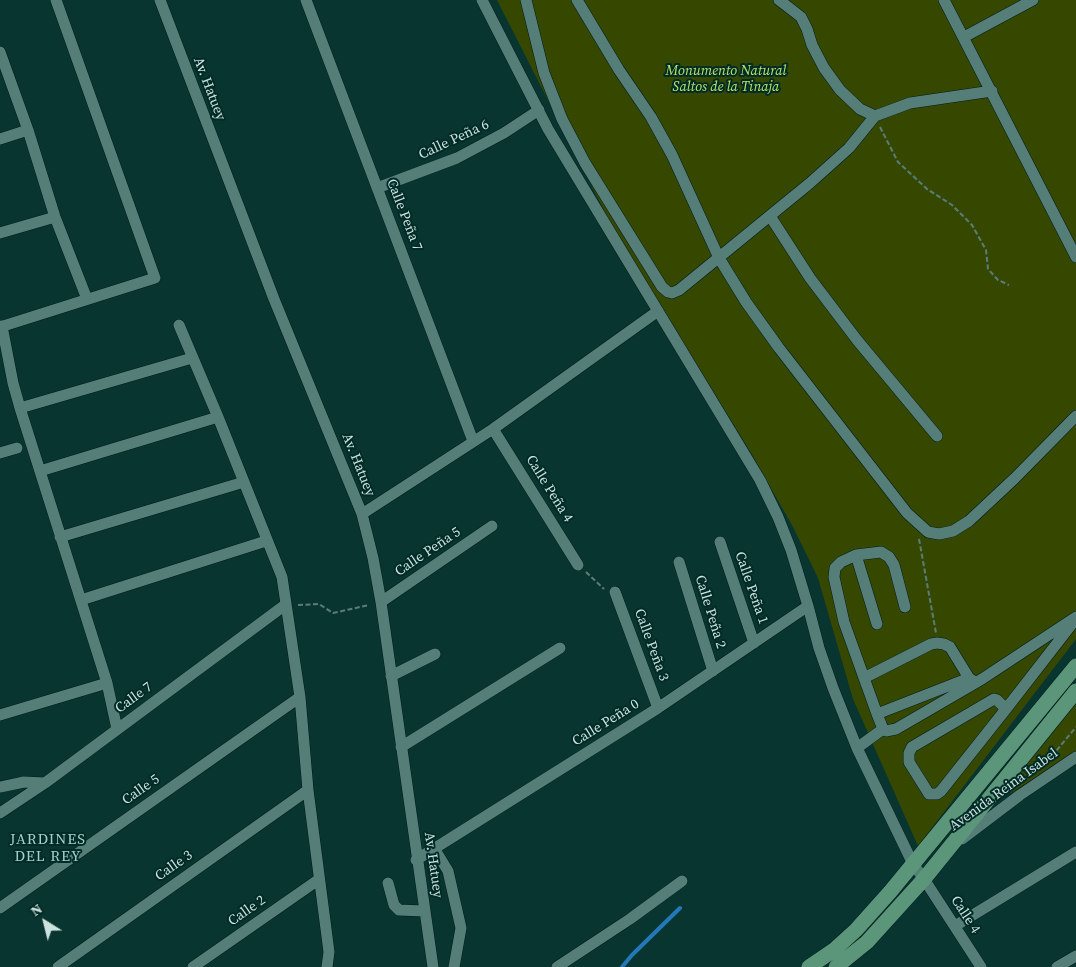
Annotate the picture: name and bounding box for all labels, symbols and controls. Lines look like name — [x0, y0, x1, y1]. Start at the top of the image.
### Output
street label: Av. Hatuey — [189, 55, 229, 123]
park label: Monumento Natural Saltos de la Tinaja — [666, 63, 786, 95]
street label: Calle Peña 6 — [416, 116, 492, 164]
street label: Calle Peña 7 — [383, 177, 425, 253]
street label: Av. Hatuey — [338, 431, 378, 499]
street label: Calle Peña 4 — [522, 452, 576, 526]
street label: Calle Peña 5 — [392, 524, 464, 580]
street label: Calle Peña 1 — [731, 549, 771, 627]
street label: Calle Peña 2 — [691, 573, 729, 651]
street label: Calle Peña 3 — [630, 607, 672, 683]
street label: Calle 7 — [112, 679, 156, 717]
street label: Calle Peña 0 — [569, 696, 643, 750]
street label: Avenida Reina Isabel — [947, 745, 1061, 835]
street label: Calle 5 — [119, 771, 163, 809]
district label: JARDINES DEL REY — [9, 831, 87, 866]
street label: Av. Hatuey — [420, 831, 446, 899]
street label: Calle 3 — [152, 847, 196, 885]
street label: Calle 2 — [225, 892, 269, 930]
street label: Calle 4 — [947, 893, 983, 937]
north arrow — [20, 897, 70, 947]
text: N — [26, 899, 46, 921]

